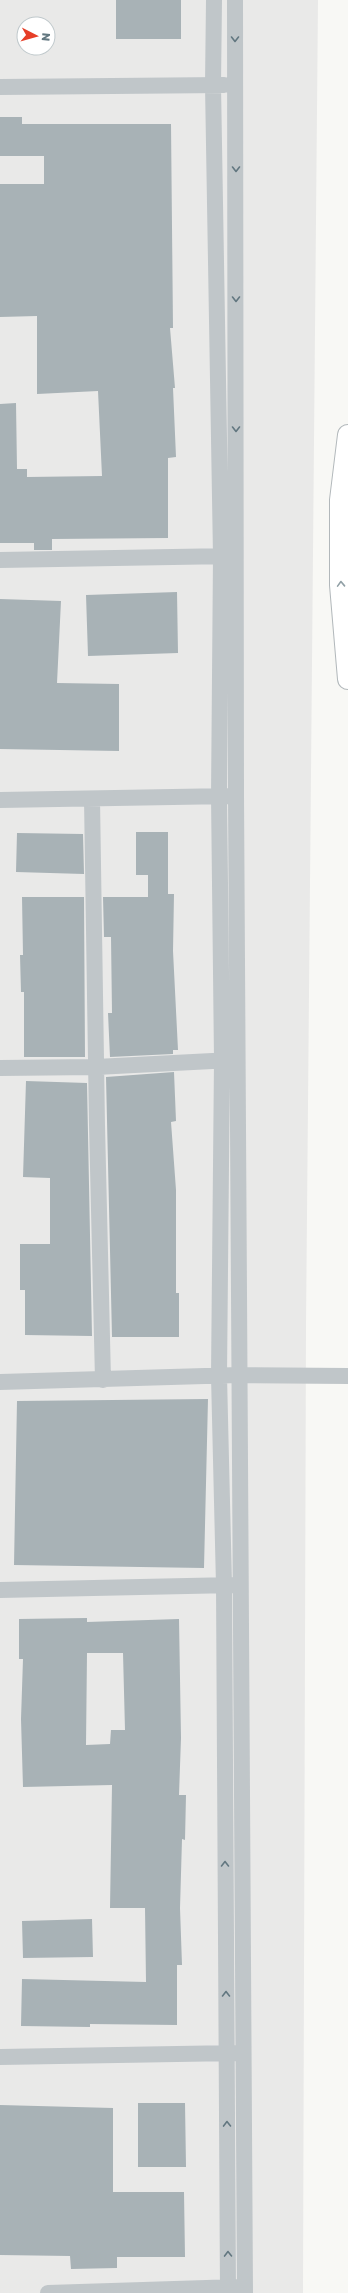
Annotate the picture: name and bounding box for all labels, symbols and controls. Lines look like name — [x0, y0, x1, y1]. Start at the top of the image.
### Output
north arrow — [16, 16, 56, 56]
text: N — [40, 32, 53, 42]
one-way arrow — [231, 36, 240, 42]
one-way arrow — [232, 166, 240, 172]
one-way arrow — [232, 296, 240, 302]
one-way arrow — [232, 426, 240, 432]
one-way arrow — [336, 581, 345, 587]
one-way arrow — [221, 1861, 229, 1867]
one-way arrow — [222, 1991, 230, 1997]
one-way arrow — [223, 2121, 231, 2127]
one-way arrow — [224, 2251, 232, 2257]

